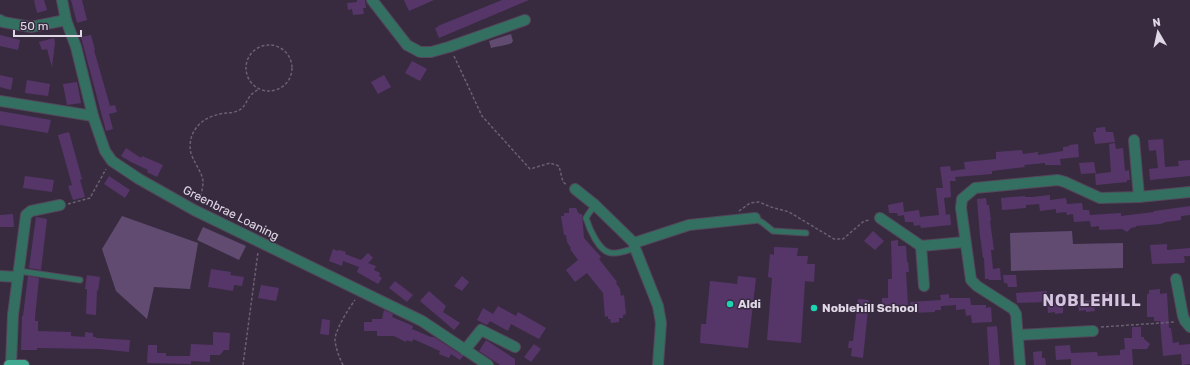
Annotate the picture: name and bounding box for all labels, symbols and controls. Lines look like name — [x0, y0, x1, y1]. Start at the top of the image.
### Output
scale bar — [14, 12, 81, 38]
north arrow — [1138, 12, 1178, 52]
text: N — [1152, 16, 1162, 30]
text: 50 m — [20, 19, 48, 33]
street label: Greenbrae Loaning — [181, 183, 281, 243]
district label: NOBLEHILL — [1042, 291, 1142, 310]
place label: Aldi — [738, 297, 761, 311]
marker: Aldi — [725, 299, 735, 309]
place label: Noblehill School — [822, 301, 918, 315]
marker: Noblehill School — [809, 303, 819, 313]

